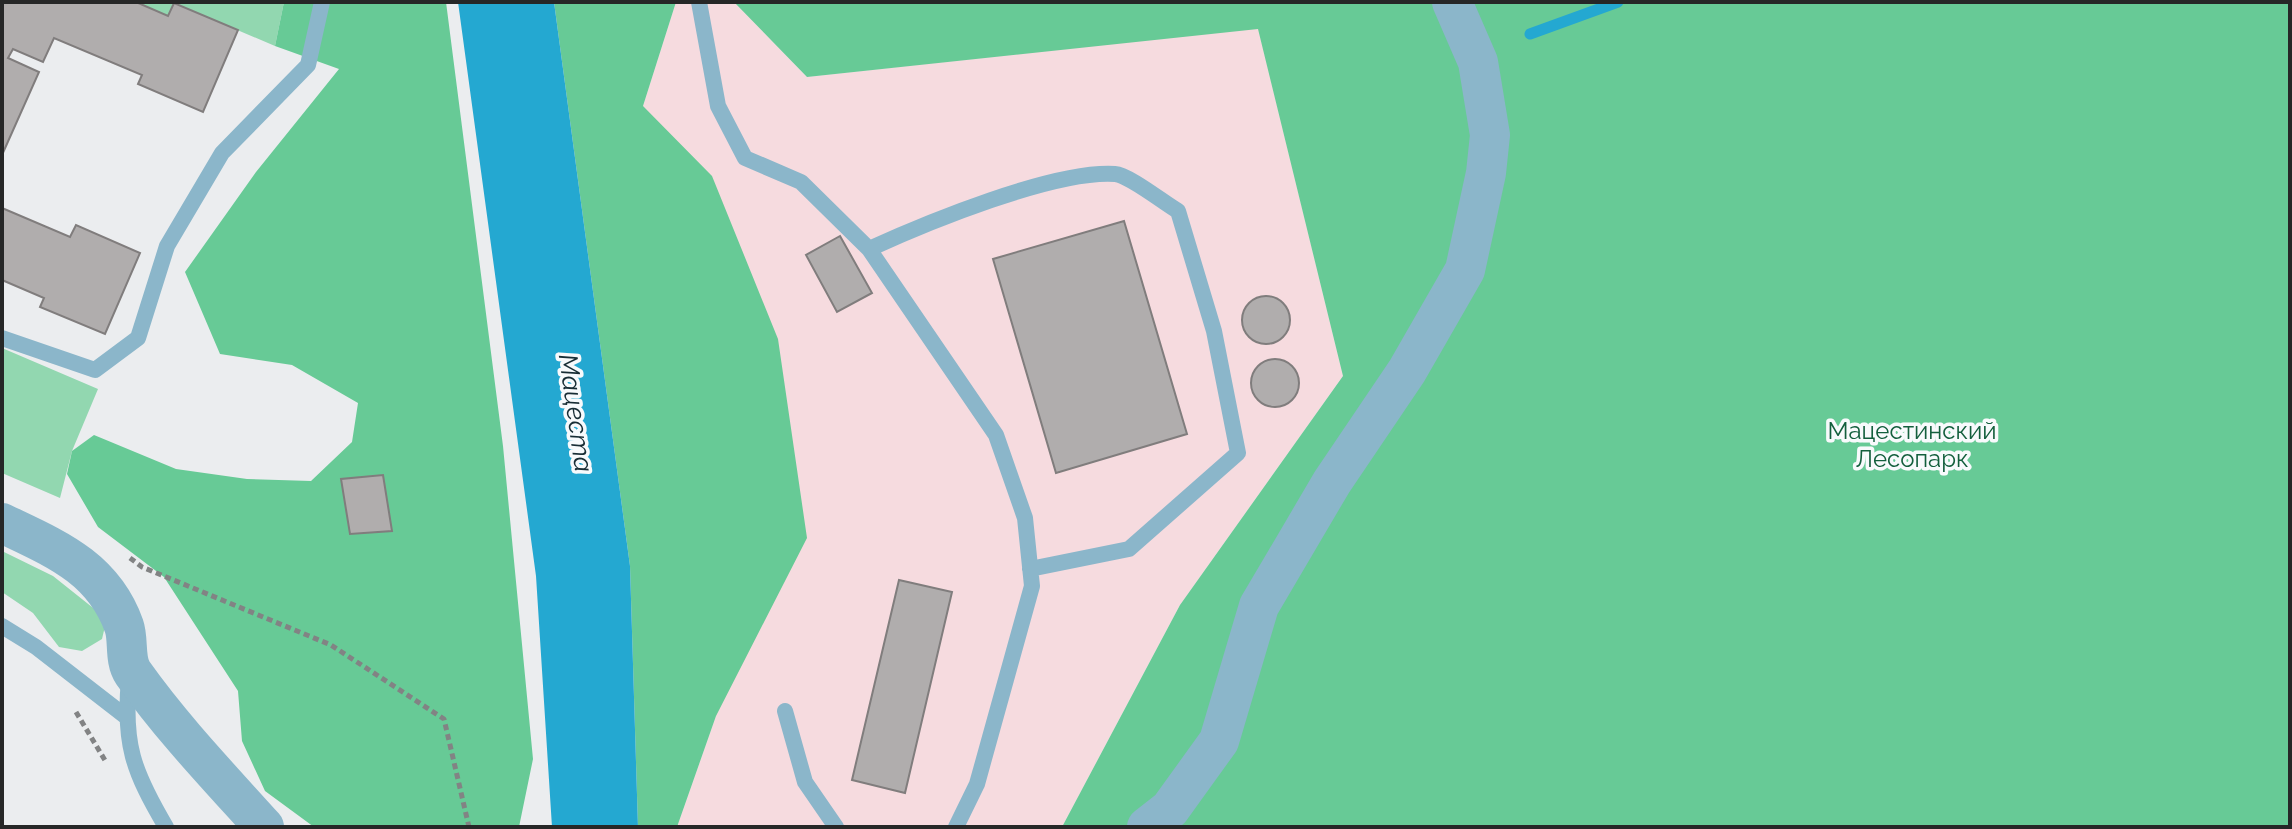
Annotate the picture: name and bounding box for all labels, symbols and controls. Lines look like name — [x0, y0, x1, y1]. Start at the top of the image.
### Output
water label: Мацеста — [553, 352, 599, 474]
park label: Мацестинский Лесопарк — [1827, 416, 1997, 473]

